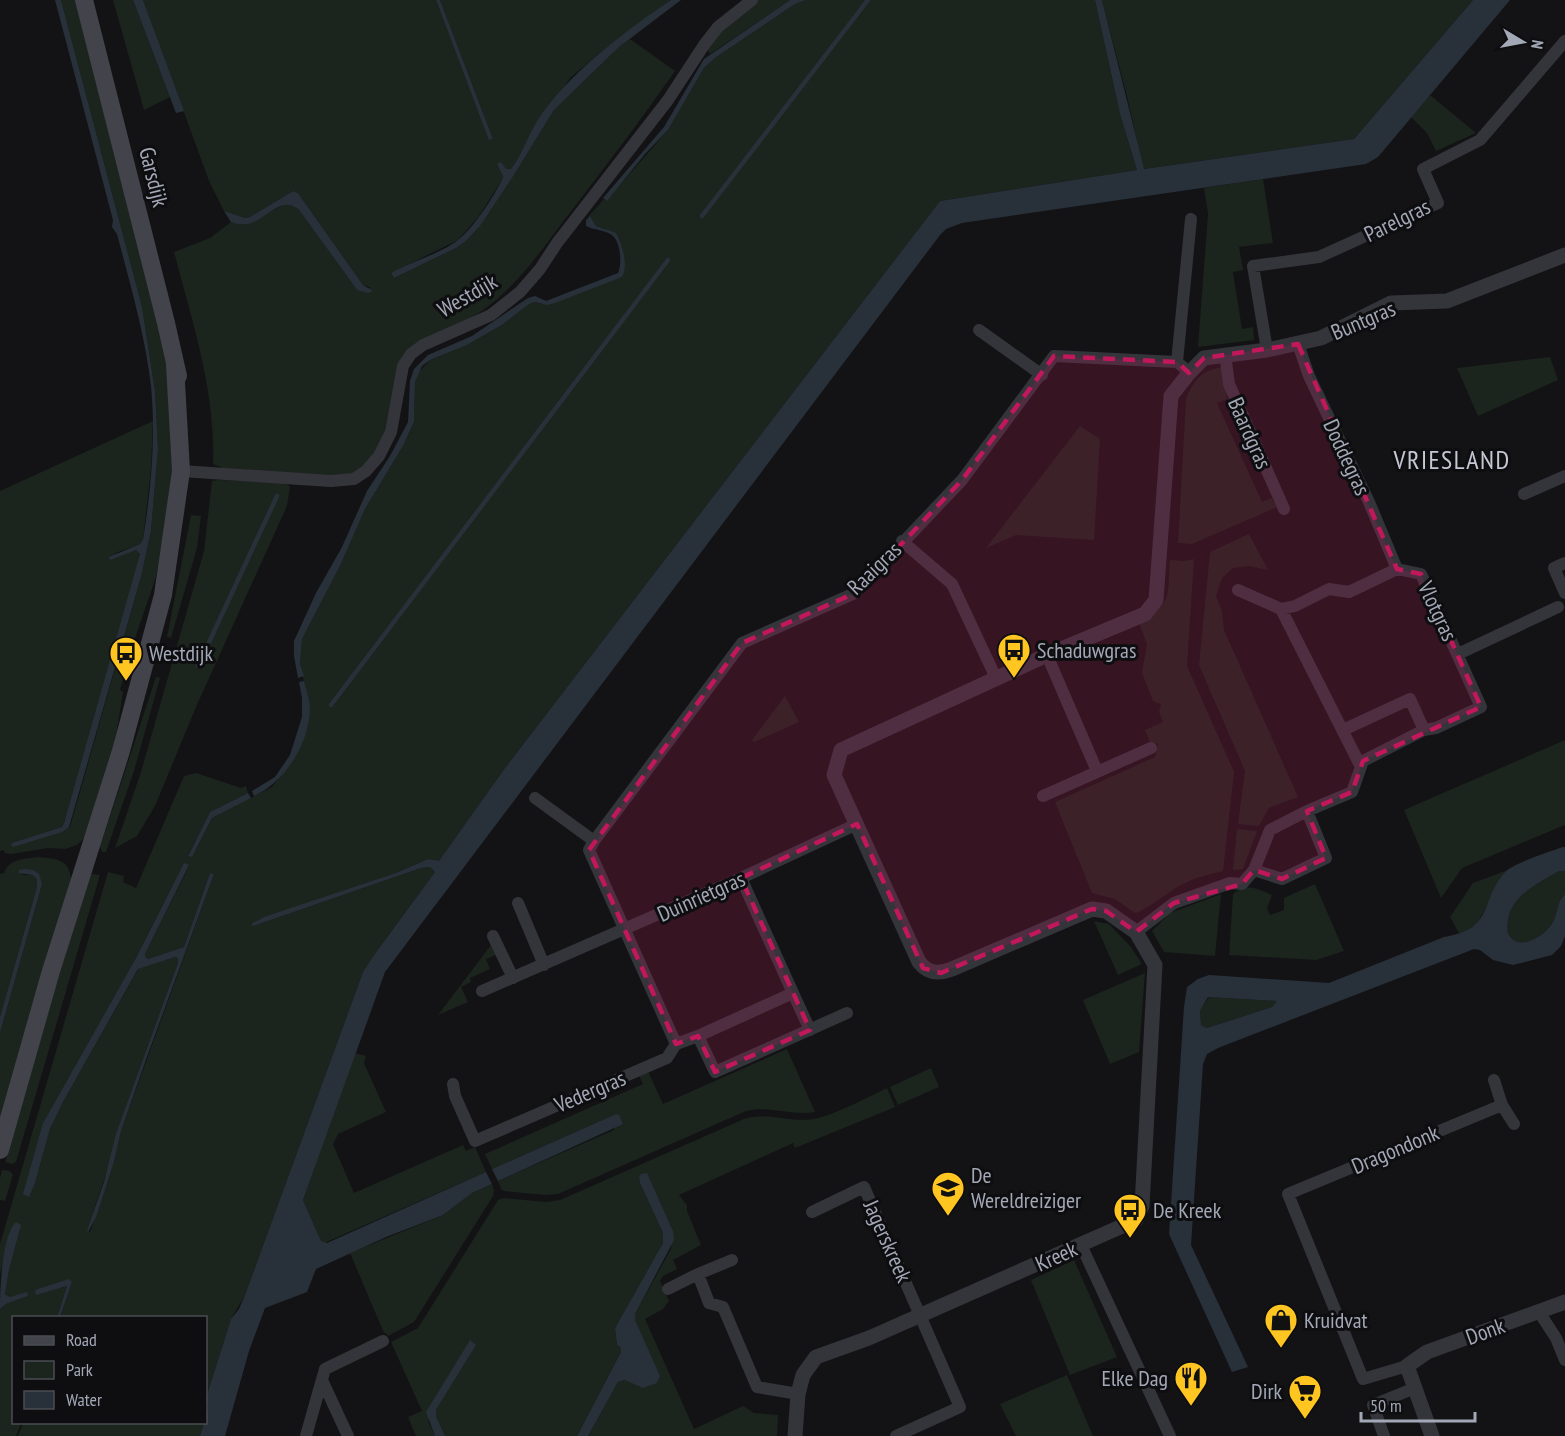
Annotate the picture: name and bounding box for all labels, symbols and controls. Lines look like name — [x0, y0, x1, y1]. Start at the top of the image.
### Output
north arrow — [1493, 12, 1553, 72]
text: N — [1527, 39, 1548, 51]
street label: Garsdijk — [133, 144, 175, 210]
street label: Parelgras — [1359, 192, 1435, 248]
street label: Westdijk — [432, 267, 502, 323]
street label: Buntgras — [1327, 294, 1399, 346]
street label: Baardgras — [1222, 393, 1278, 473]
street label: Doddegras — [1317, 414, 1377, 500]
district label: VRIESLAND — [1392, 443, 1511, 476]
street label: Raaigras — [841, 535, 907, 601]
street label: Vlotgras — [1412, 576, 1464, 645]
bus stop icon: Schaduwgras — [996, 632, 1032, 679]
bus stop icon: Westdijk — [108, 635, 144, 682]
place label: Schaduwgras — [1037, 636, 1136, 664]
place label: Westdijk — [149, 639, 214, 667]
street label: Duinrietgras — [653, 864, 749, 928]
street label: Vedergras — [549, 1064, 630, 1119]
street label: Dragondonk — [1347, 1118, 1443, 1180]
place label: De Wereldreiziger — [971, 1161, 1081, 1214]
school or university icon: De Wereldreiziger — [930, 1170, 966, 1217]
bus stop icon: De Kreek — [1112, 1192, 1148, 1239]
street label: Jagerskreek — [857, 1195, 919, 1287]
place label: De Kreek — [1153, 1196, 1222, 1224]
street label: Kreek — [1031, 1234, 1082, 1278]
shop icon: Kruidvat — [1263, 1302, 1299, 1349]
place label: Kruidvat — [1304, 1306, 1368, 1334]
street label: Donk — [1462, 1311, 1509, 1351]
legend — [12, 1316, 207, 1424]
text: Road — [66, 1328, 97, 1351]
text: Park — [66, 1358, 93, 1381]
restaurant icon: Elke Dag — [1173, 1360, 1209, 1407]
place label: Elke Dag — [1102, 1364, 1168, 1392]
supermarket icon: Dirk — [1287, 1373, 1323, 1420]
place label: Dirk — [1251, 1377, 1282, 1405]
scale bar — [1361, 1385, 1475, 1423]
text: Water — [66, 1388, 102, 1411]
text: 50 m — [1370, 1394, 1402, 1417]

